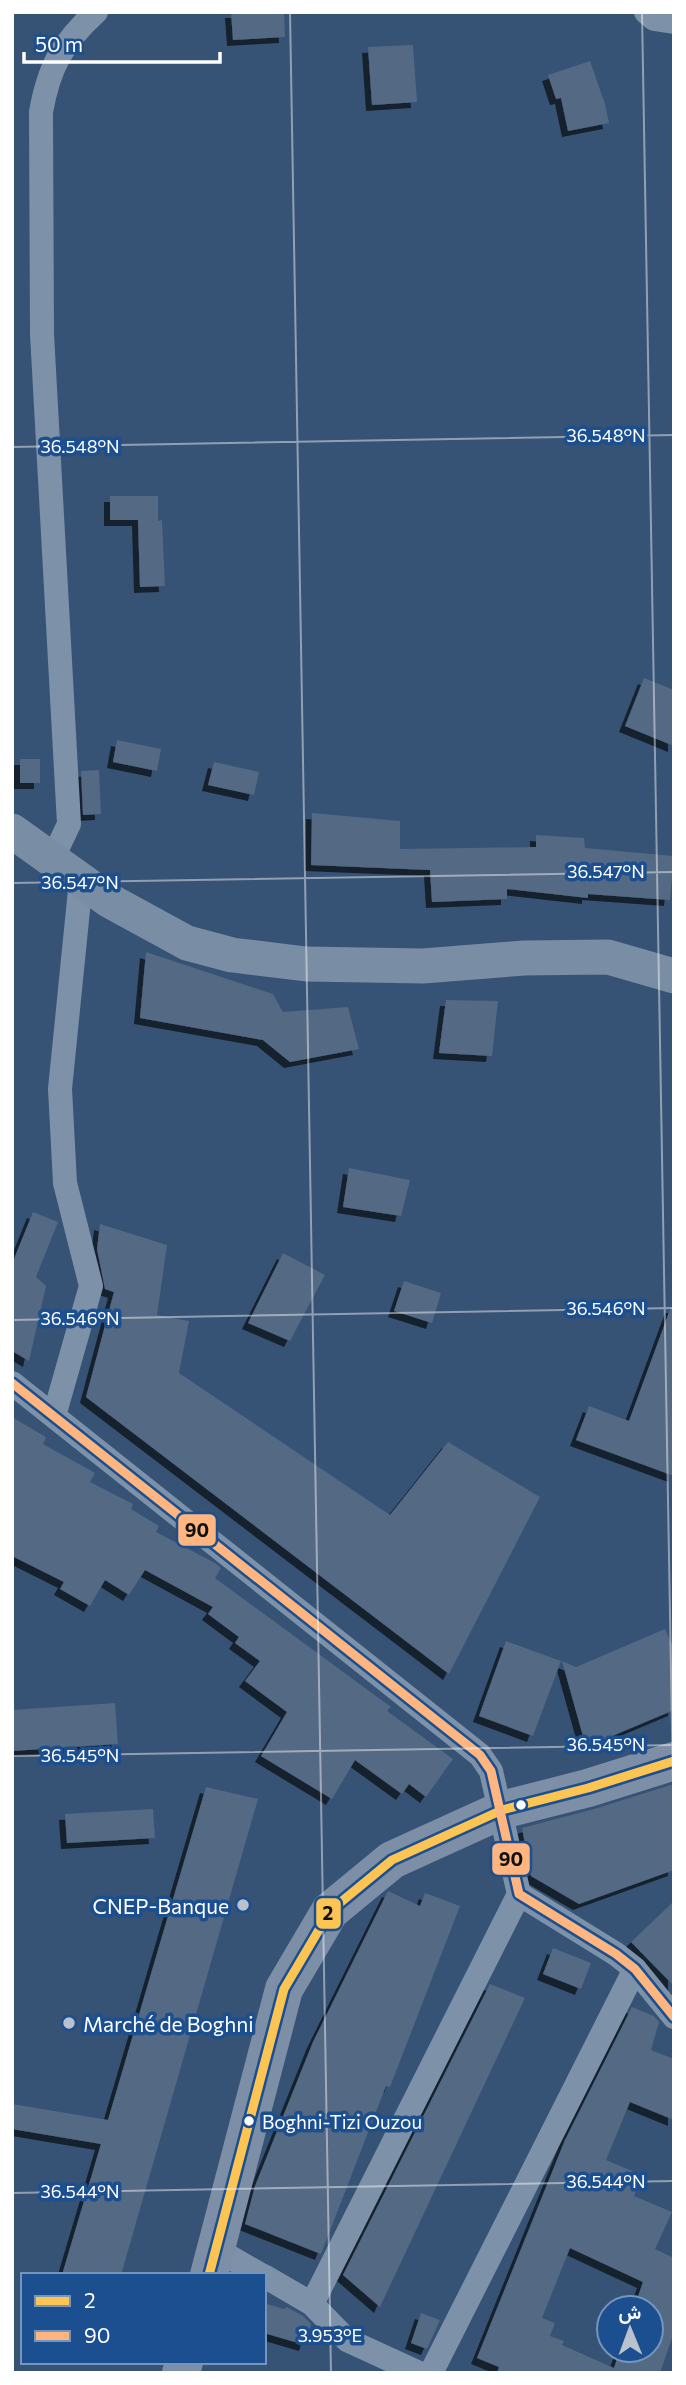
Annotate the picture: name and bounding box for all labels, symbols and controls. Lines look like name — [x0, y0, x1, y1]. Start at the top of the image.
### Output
scale bar — [24, 21, 220, 65]
text: 50 m — [35, 31, 83, 56]
text: 36.548°N — [566, 424, 646, 446]
text: 36.548°N — [40, 435, 120, 457]
text: 36.547°N — [567, 860, 645, 882]
text: 36.547°N — [41, 871, 119, 893]
text: 36.546°N — [566, 1297, 646, 1319]
text: 36.546°N — [40, 1307, 120, 1329]
line badge: 90 — [177, 1513, 217, 1547]
text: 90 — [185, 1518, 209, 1541]
text: 36.545°N — [567, 1733, 645, 1755]
text: 36.545°N — [41, 1744, 119, 1766]
unlabelled marker — [514, 1798, 528, 1812]
line badge: 90 — [491, 1842, 531, 1876]
text: 90 — [499, 1847, 523, 1870]
place label: CNEP-Banque — [93, 1893, 229, 1918]
marker: CNEP-Banque — [235, 1897, 251, 1913]
line badge: 2 — [315, 1897, 342, 1930]
text: 2 — [323, 1901, 333, 1924]
place label: Marché de Boghni — [83, 2011, 254, 2036]
marker: Marché de Boghni — [61, 2015, 77, 2031]
place label: Boghni-Tizi Ouzou — [262, 2110, 422, 2133]
marker: Boghni-Tizi Ouzou — [242, 2114, 256, 2128]
text: 36.544°N — [566, 2170, 646, 2192]
text: 36.544°N — [40, 2180, 120, 2202]
legend — [21, 2273, 266, 2364]
text: 2 — [84, 2287, 96, 2312]
north arrow — [595, 2294, 665, 2364]
text: ش — [618, 2300, 641, 2324]
text: 90 — [84, 2322, 110, 2347]
text: 3.953°E — [298, 2324, 362, 2346]

